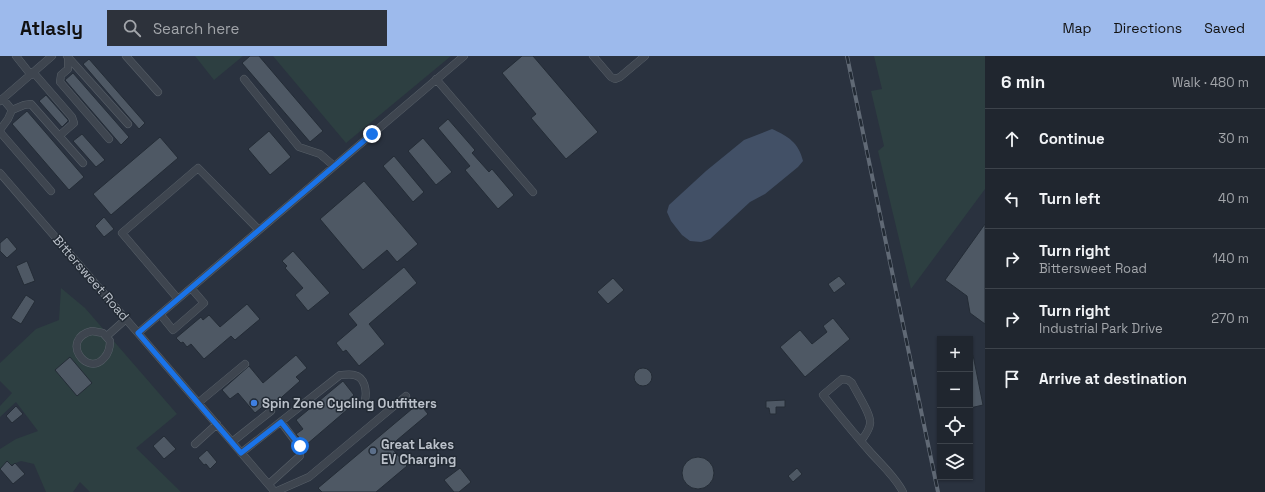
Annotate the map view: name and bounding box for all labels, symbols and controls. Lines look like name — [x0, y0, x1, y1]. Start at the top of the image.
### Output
search box — [107, 10, 387, 46]
text: Atlasly — [20, 16, 83, 41]
icon: search — [121, 17, 143, 39]
text: Search here — [153, 19, 239, 38]
text: Map — [1062, 19, 1092, 37]
text: Directions — [1114, 19, 1182, 37]
text: Saved — [1204, 19, 1245, 37]
text: 6 min — [1001, 71, 1045, 93]
text: Walk · 480 m — [1172, 74, 1249, 91]
route end — [363, 125, 381, 143]
icon: ahead — [1001, 128, 1023, 150]
text: Continue — [1039, 129, 1105, 148]
text: 30 m — [1218, 130, 1249, 147]
icon: left — [1001, 188, 1023, 210]
text: Turn left — [1039, 189, 1101, 208]
text: 40 m — [1218, 190, 1249, 207]
street label: Bittersweet Road — [49, 232, 133, 324]
text: Turn right — [1039, 241, 1110, 260]
icon: right — [1001, 248, 1023, 270]
text: 140 m — [1213, 250, 1249, 267]
text: Bittersweet Road — [1039, 260, 1147, 277]
text: Turn right — [1039, 301, 1110, 320]
icon: right — [1001, 308, 1023, 330]
text: 270 m — [1211, 310, 1249, 327]
text: Industrial Park Drive — [1039, 320, 1163, 337]
map controls — [937, 336, 973, 480]
button: + — [937, 336, 973, 372]
icon: arrive — [1001, 368, 1023, 390]
text: Arrive at destination — [1039, 369, 1187, 388]
button: − — [937, 372, 973, 408]
place label: Spin Zone Cycling Outfitters — [262, 395, 437, 412]
marker: Spin Zone Cycling Outfitters — [249, 398, 259, 408]
button: locate — [937, 408, 973, 444]
place label: Great Lakes EV Charging — [381, 436, 456, 468]
route start — [291, 437, 309, 455]
button: layers — [937, 444, 973, 480]
marker: Great Lakes EV Charging — [368, 446, 378, 456]

